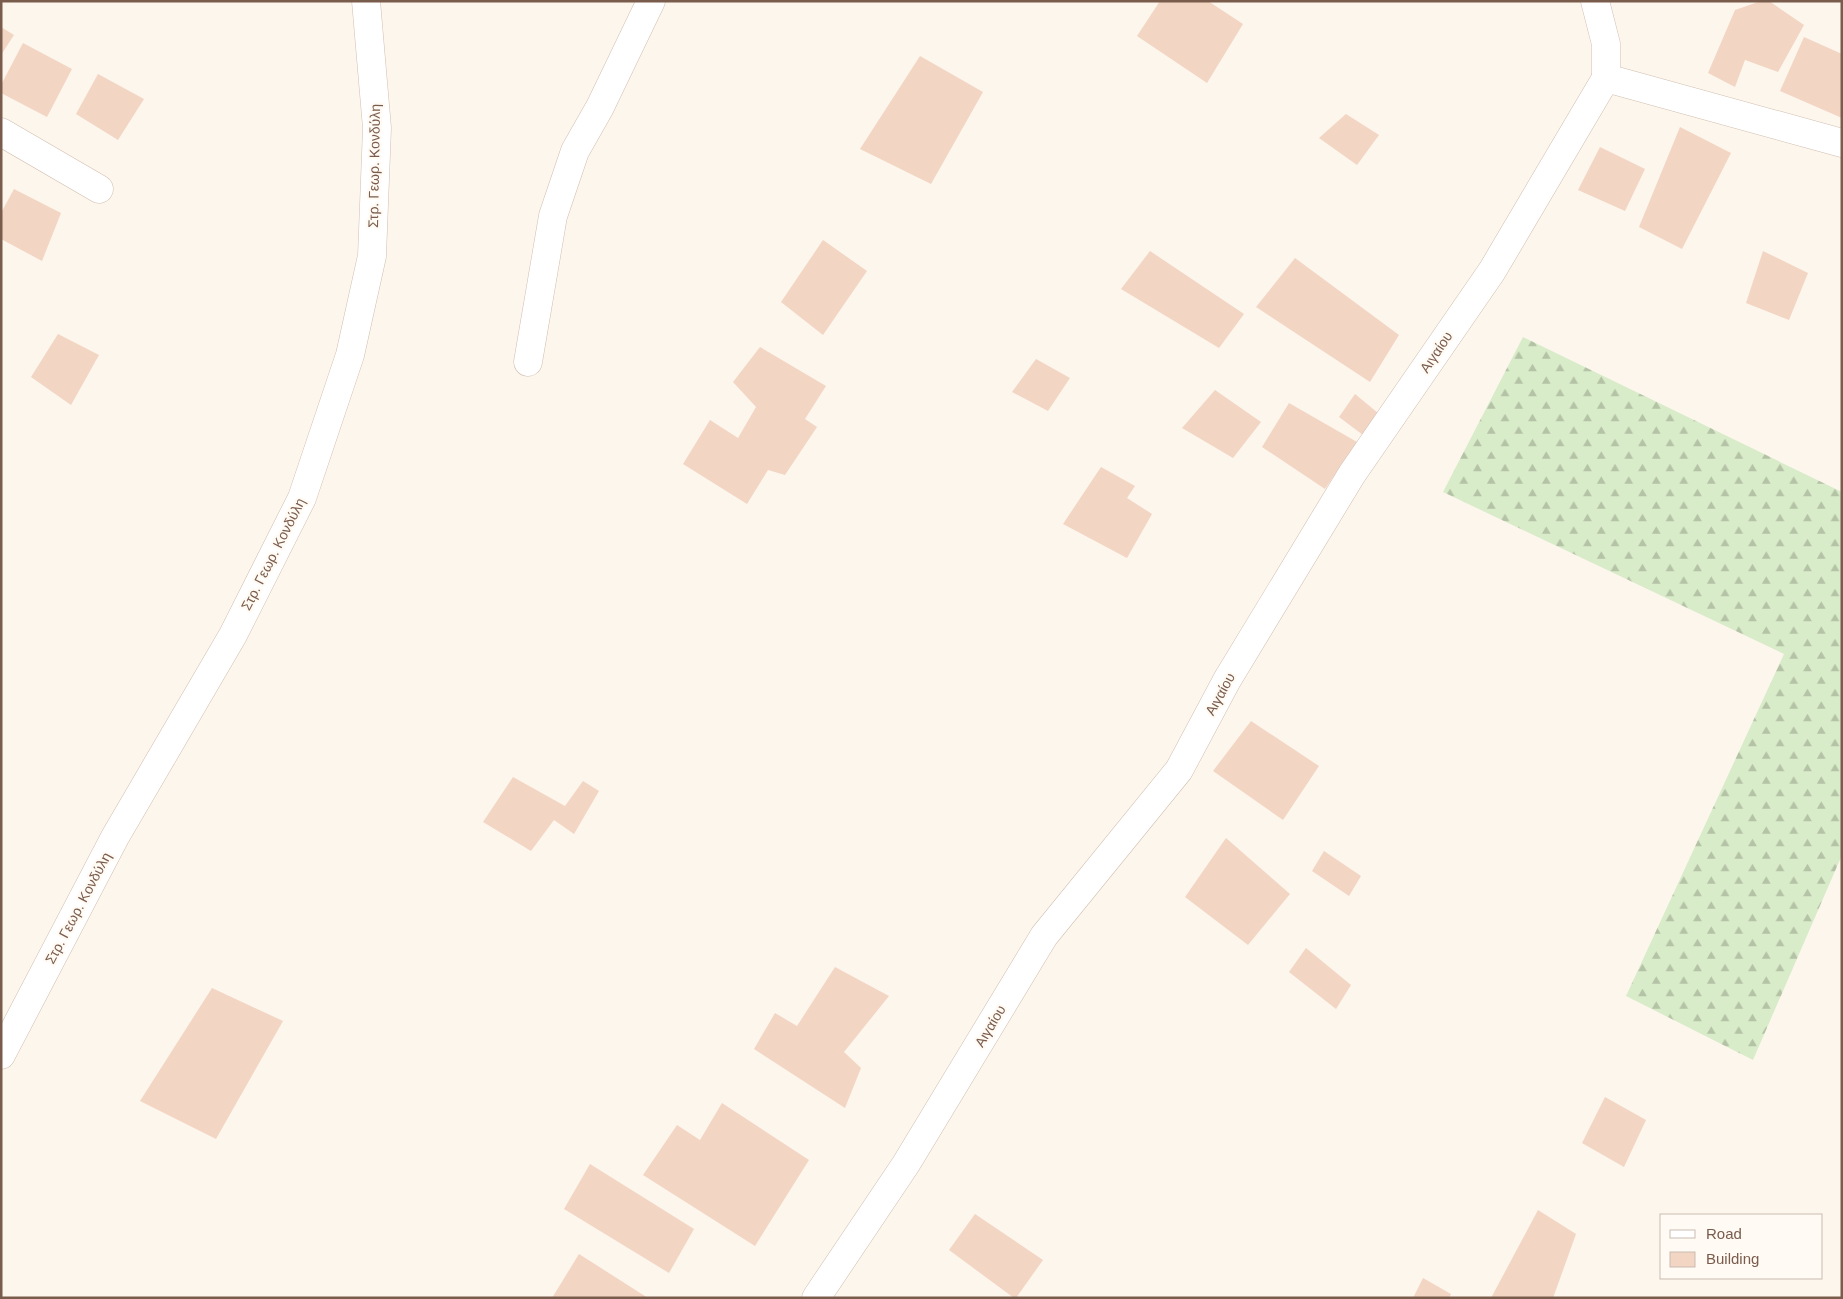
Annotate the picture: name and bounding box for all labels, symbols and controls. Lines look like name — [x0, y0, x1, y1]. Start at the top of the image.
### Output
street label: Στρ. Γεωρ. Κονδύλη — [365, 104, 383, 228]
street label: Αιγαίου — [1416, 328, 1456, 376]
street label: Στρ. Γεωρ. Κονδύλη — [238, 495, 308, 613]
street label: Αιγαίου — [1202, 670, 1238, 718]
street label: Στρ. Γεωρ. Κονδύλη — [42, 849, 114, 967]
street label: Αιγαίου — [971, 1002, 1009, 1050]
legend — [1660, 1214, 1823, 1279]
text: Road — [1706, 1225, 1742, 1242]
text: Building — [1706, 1250, 1759, 1267]

